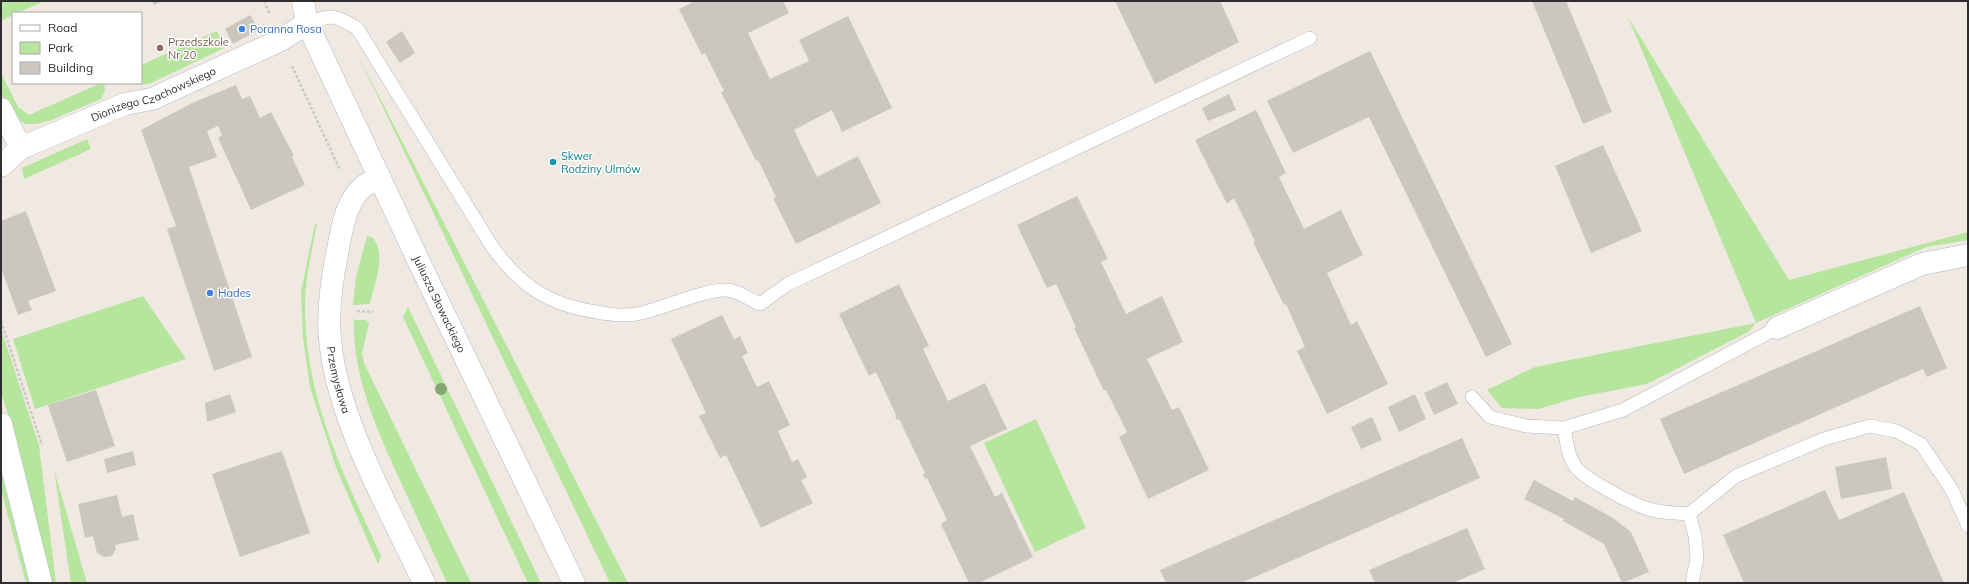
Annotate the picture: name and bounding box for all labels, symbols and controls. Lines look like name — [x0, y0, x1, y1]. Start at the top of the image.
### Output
legend — [12, 12, 142, 84]
text: Road — [48, 20, 77, 35]
place label: Poranna Rosa — [250, 22, 322, 36]
marker: Poranna Rosa — [237, 24, 247, 34]
place label: Przedszkole Nr 20 — [168, 35, 229, 62]
text: Park — [48, 40, 74, 55]
marker: Przedszkole Nr 20 — [155, 43, 165, 53]
text: Building — [48, 60, 93, 75]
street label: Dionizego Czachowskiego — [89, 64, 218, 125]
place label: Skwer Rodziny Ulmów — [561, 149, 641, 176]
marker: Skwer Rodziny Ulmów — [548, 157, 558, 167]
street label: Juliusza Słowackiego — [410, 253, 469, 355]
place label: Hades — [218, 286, 251, 300]
marker: Hades — [205, 288, 215, 298]
street label: Przemysława — [324, 345, 353, 415]

